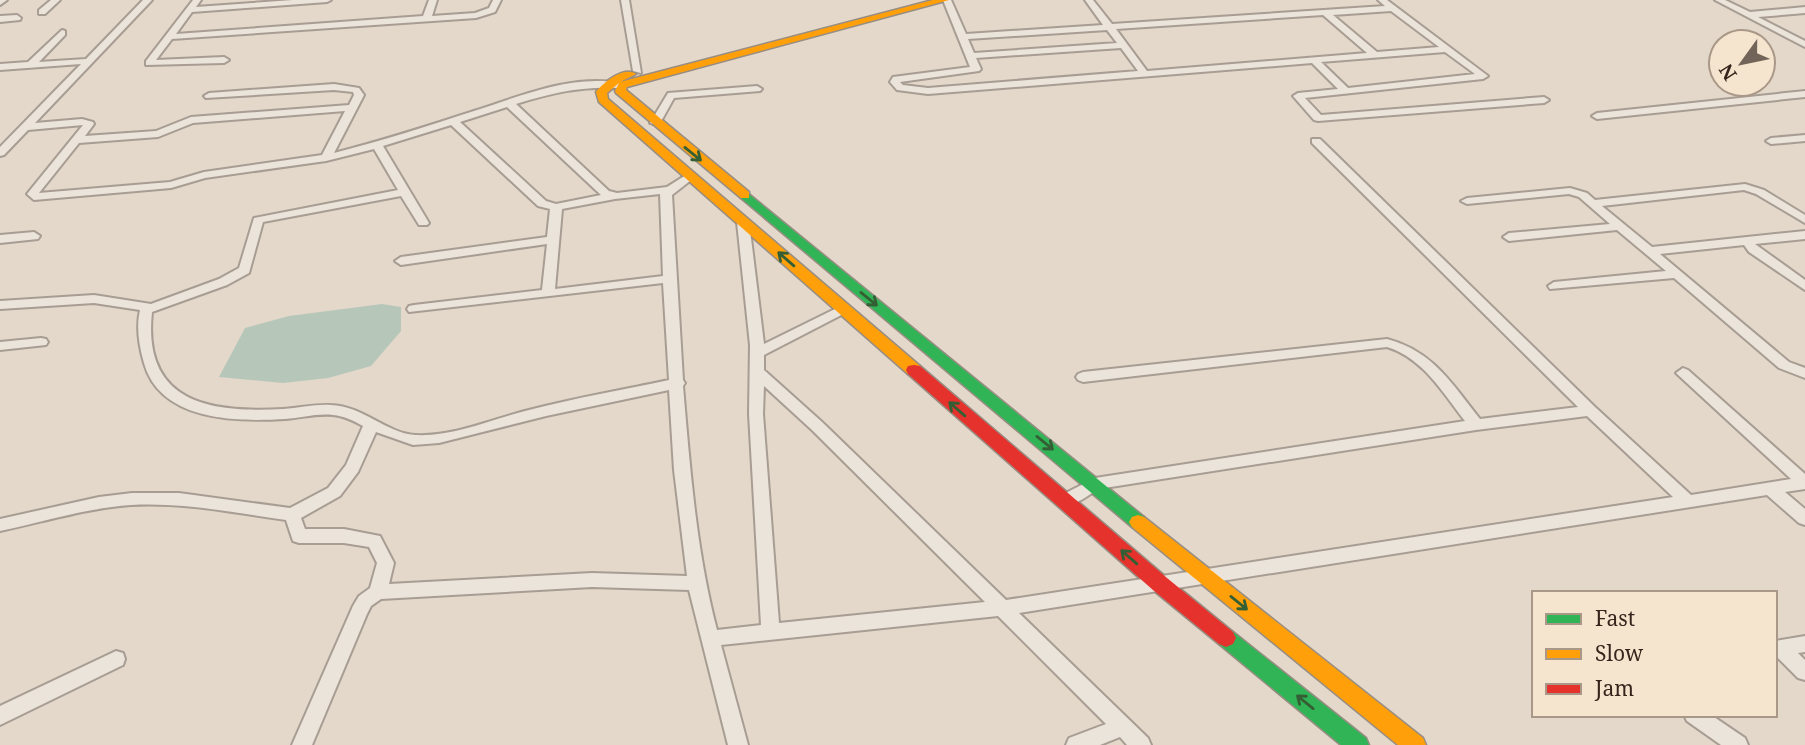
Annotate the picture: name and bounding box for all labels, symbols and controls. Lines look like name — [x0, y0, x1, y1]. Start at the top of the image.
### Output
north arrow — [1707, 28, 1777, 98]
text: N — [1713, 59, 1743, 86]
one-way arrow — [684, 146, 702, 162]
one-way arrow — [777, 251, 795, 267]
one-way arrow — [860, 290, 878, 306]
one-way arrow — [948, 401, 966, 417]
one-way arrow — [1035, 435, 1053, 451]
one-way arrow — [1120, 549, 1138, 565]
legend — [1532, 591, 1777, 717]
one-way arrow — [1230, 595, 1248, 611]
text: Fast — [1595, 604, 1635, 632]
text: Slow — [1595, 639, 1644, 667]
text: Jam — [1594, 674, 1634, 702]
one-way arrow — [1296, 694, 1314, 710]

